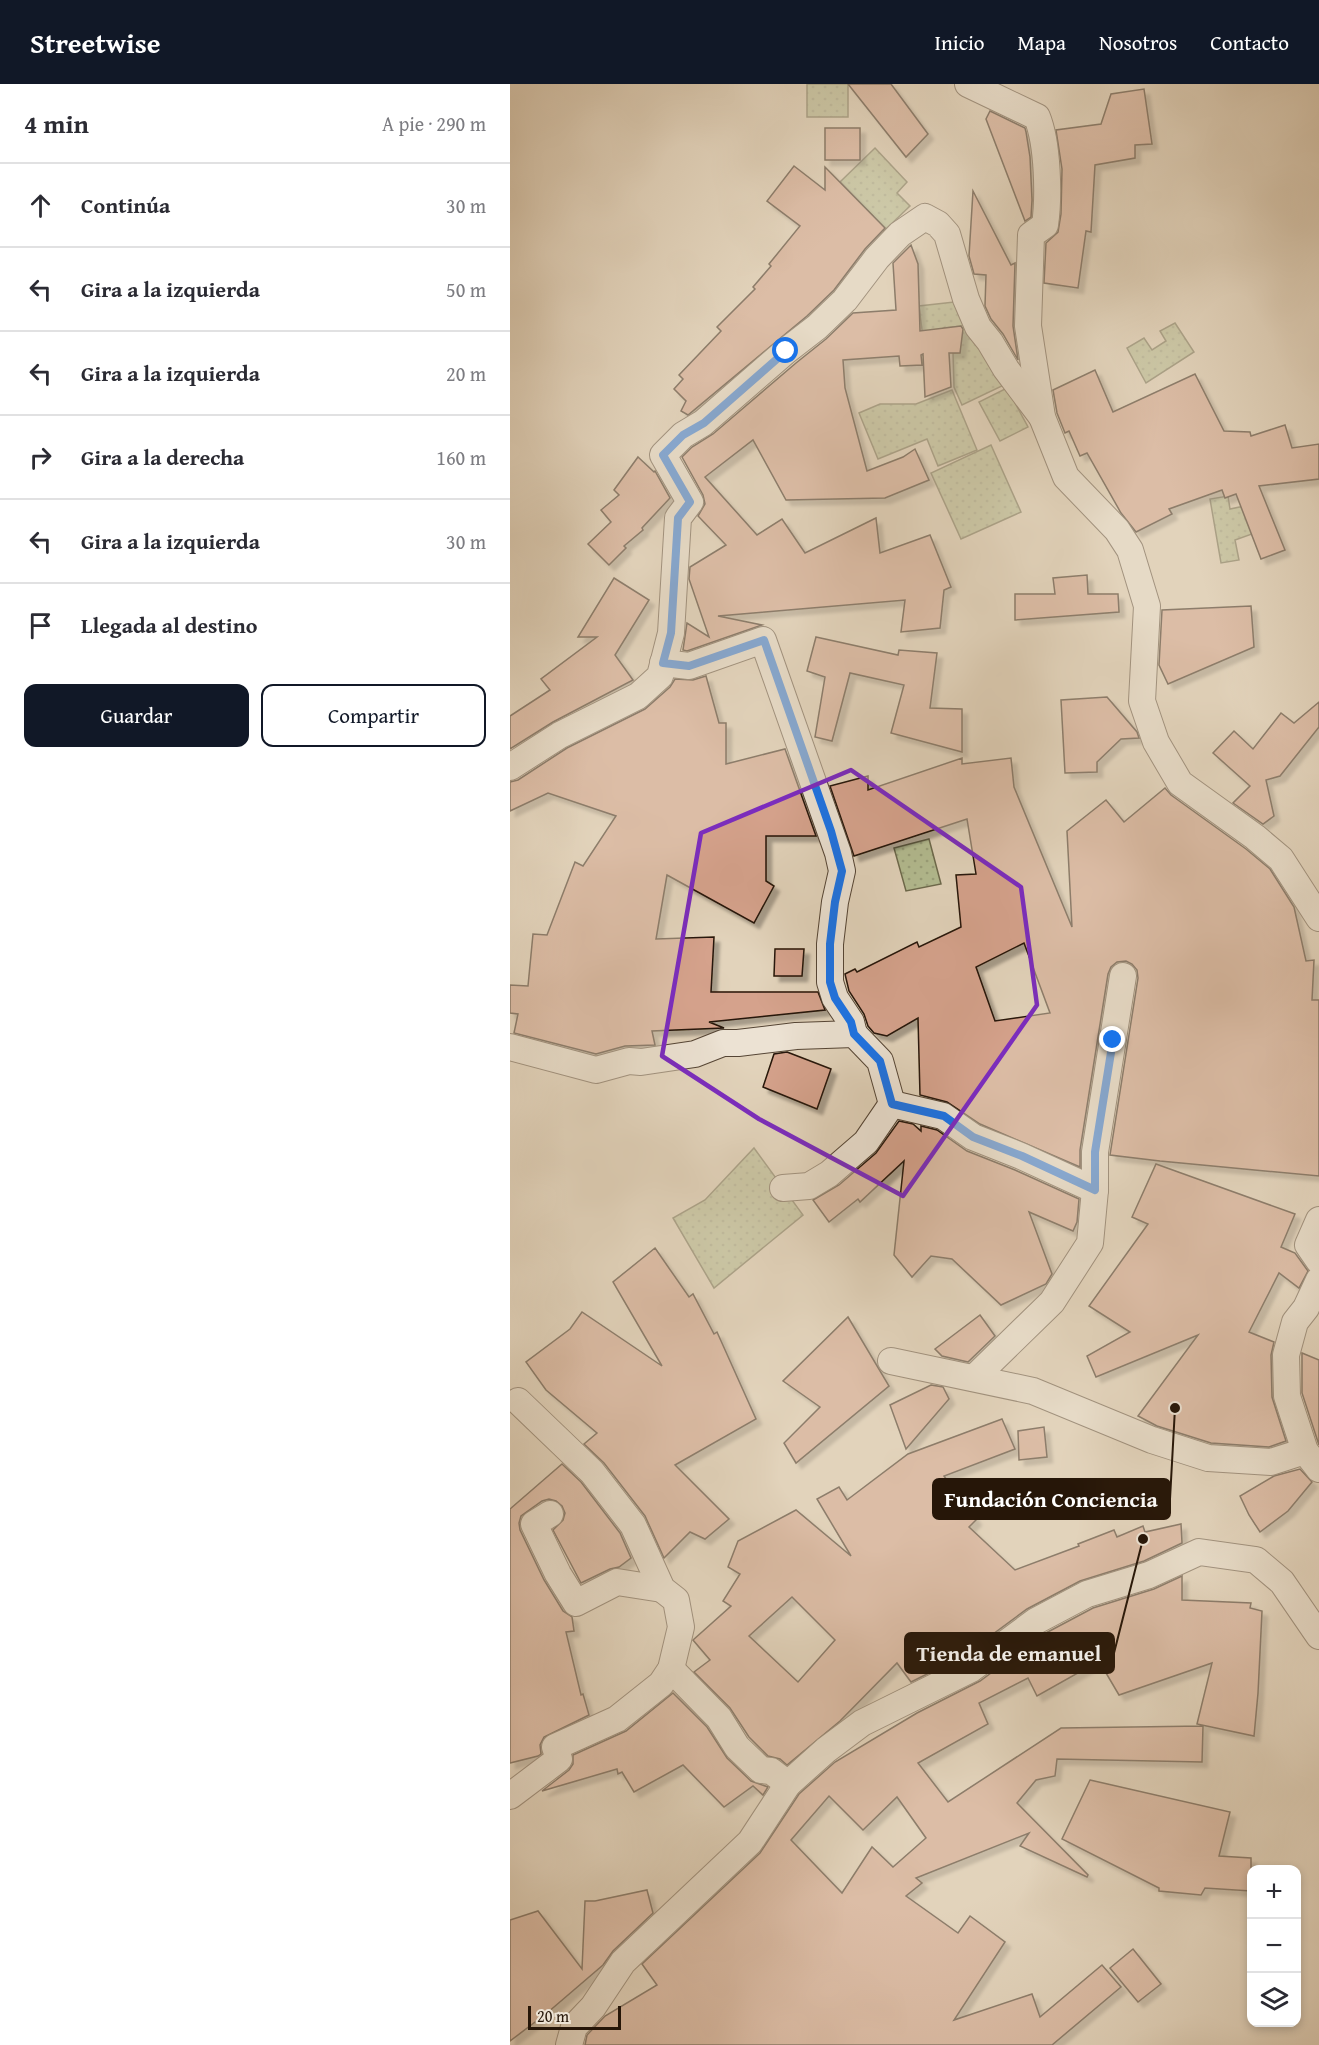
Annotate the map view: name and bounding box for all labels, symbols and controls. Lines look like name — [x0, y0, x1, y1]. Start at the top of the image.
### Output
text: Streetwise — [30, 22, 160, 63]
text: Inicio — [935, 27, 985, 58]
text: Mapa — [1018, 27, 1066, 58]
text: Nosotros — [1099, 27, 1177, 58]
text: Contacto — [1210, 27, 1289, 58]
text: 4 min — [24, 104, 89, 143]
text: A pie · 290 m — [382, 109, 486, 138]
icon: ahead — [24, 189, 57, 222]
text: Continúa — [81, 189, 170, 221]
text: 30 m — [446, 191, 486, 220]
icon: left — [24, 273, 57, 306]
text: Gira a la izquierda — [81, 273, 260, 305]
text: 50 m — [446, 275, 486, 304]
route start — [772, 337, 798, 363]
icon: left — [24, 357, 57, 390]
text: Gira a la izquierda — [81, 357, 260, 389]
text: 20 m — [446, 359, 486, 388]
icon: right — [24, 441, 57, 474]
text: Gira a la derecha — [81, 441, 244, 473]
text: 160 m — [436, 443, 486, 472]
icon: left — [24, 525, 57, 558]
text: Gira a la izquierda — [81, 525, 260, 557]
text: 30 m — [446, 527, 486, 556]
icon: arrive — [24, 609, 57, 642]
text: Llegada al destino — [81, 609, 257, 641]
button: Guardar — [24, 684, 249, 747]
button: Compartir — [261, 684, 486, 747]
route end — [1099, 1026, 1125, 1052]
callout: Fundación Conciencia — [933, 1479, 1170, 1519]
text: Fundación Conciencia — [944, 1483, 1159, 1515]
callout: Tienda de emanuel — [905, 1633, 1114, 1673]
text: Tienda de emanuel — [917, 1637, 1102, 1669]
map controls — [1247, 1865, 1301, 2027]
button: + — [1247, 1865, 1301, 1919]
button: − — [1247, 1919, 1301, 1973]
button: layers — [1247, 1973, 1301, 2027]
scale bar — [528, 2003, 621, 2030]
text: 20 m — [537, 2004, 569, 2028]

